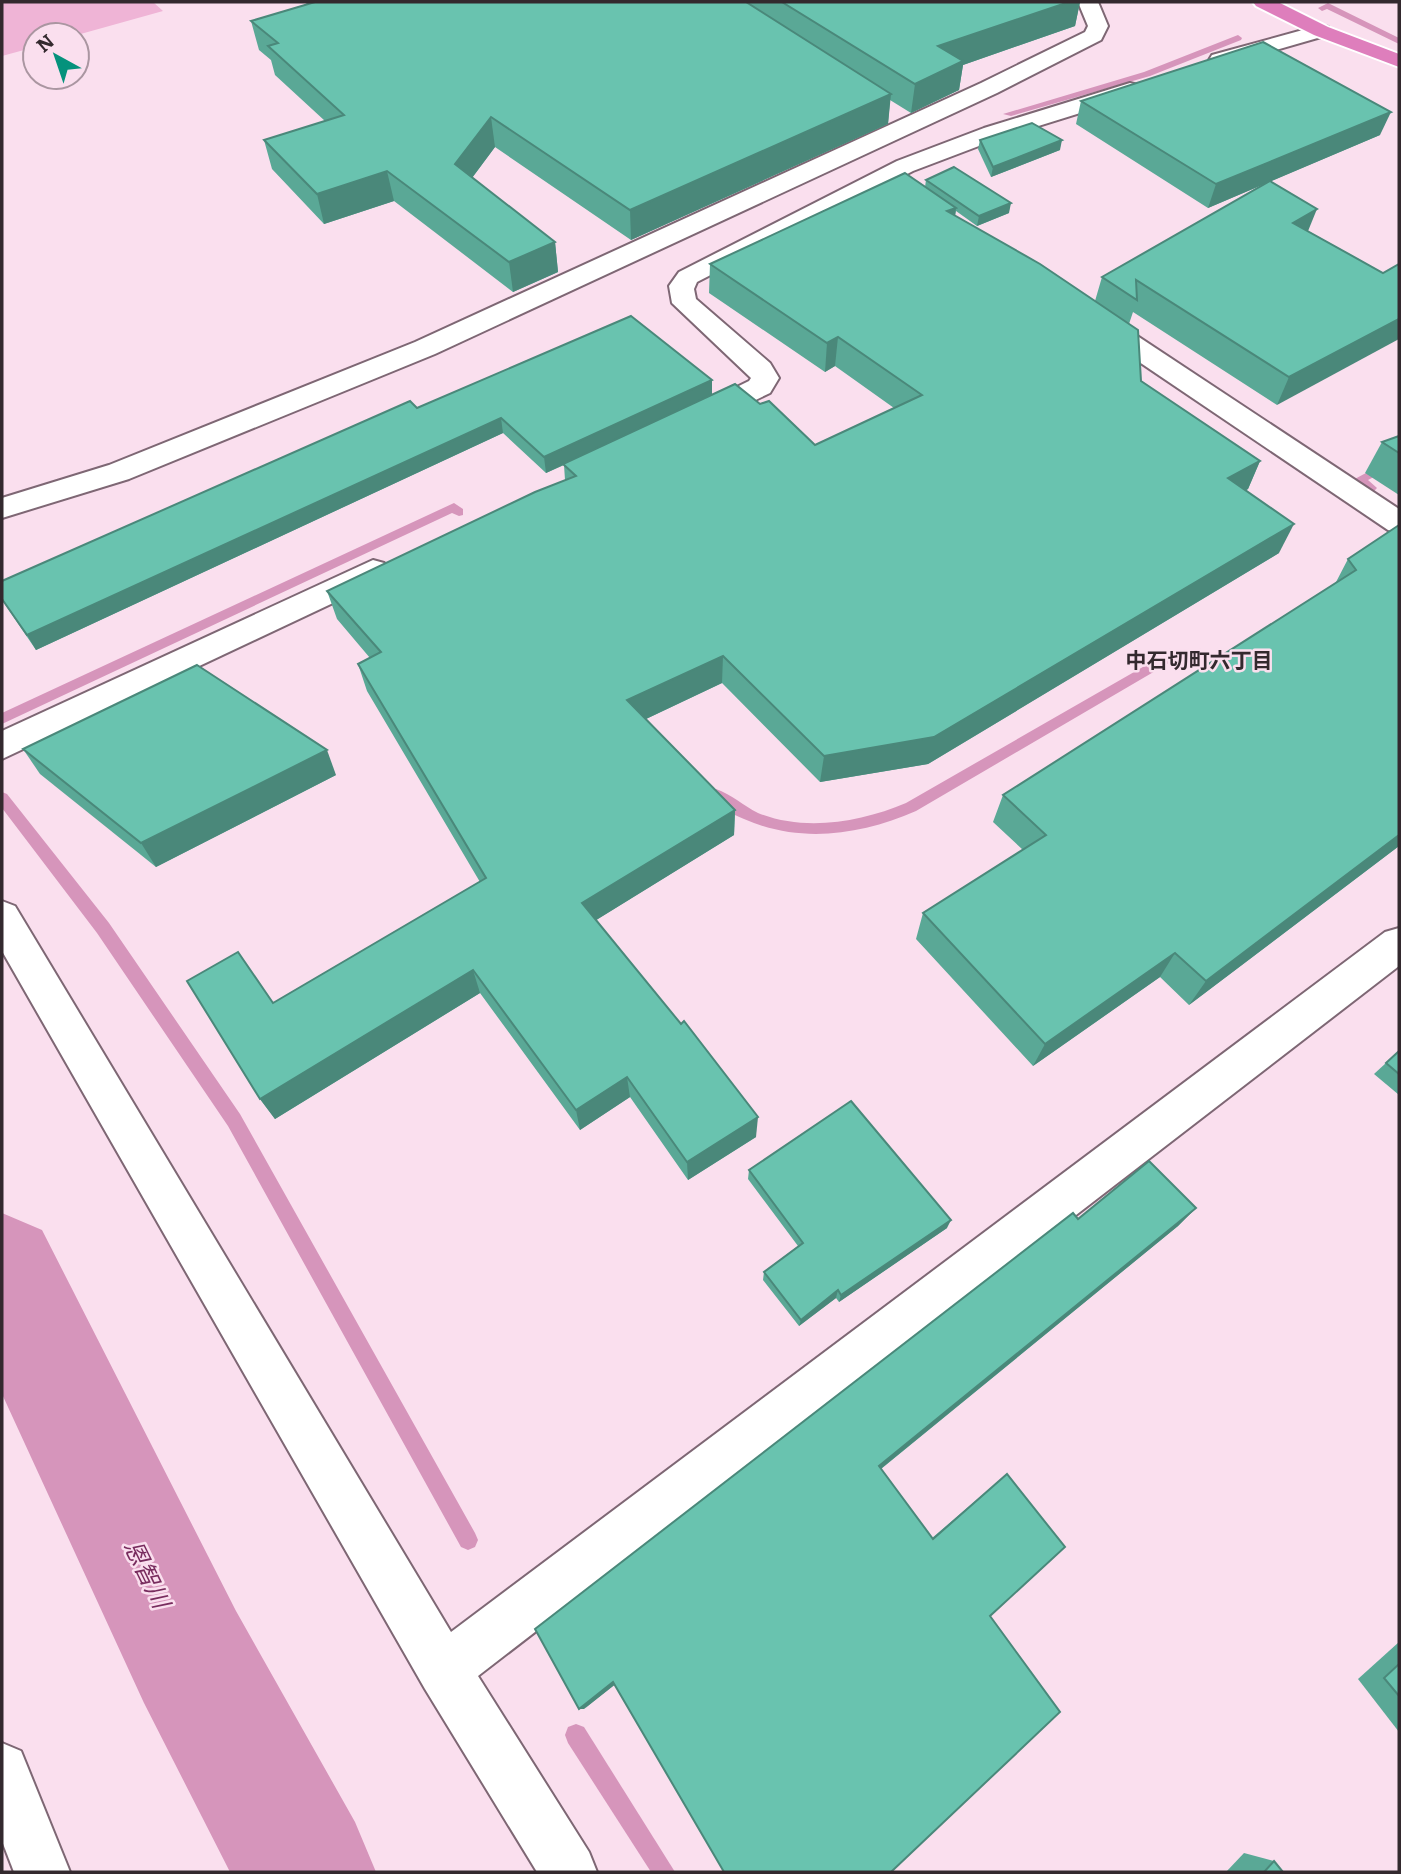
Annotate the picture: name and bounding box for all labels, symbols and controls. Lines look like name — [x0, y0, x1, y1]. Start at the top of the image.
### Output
north arrow — [21, 21, 91, 91]
text: N — [29, 26, 60, 58]
district label: 中石切町六丁目 — [1126, 643, 1273, 674]
water label: 恩智川 — [117, 1533, 182, 1616]

